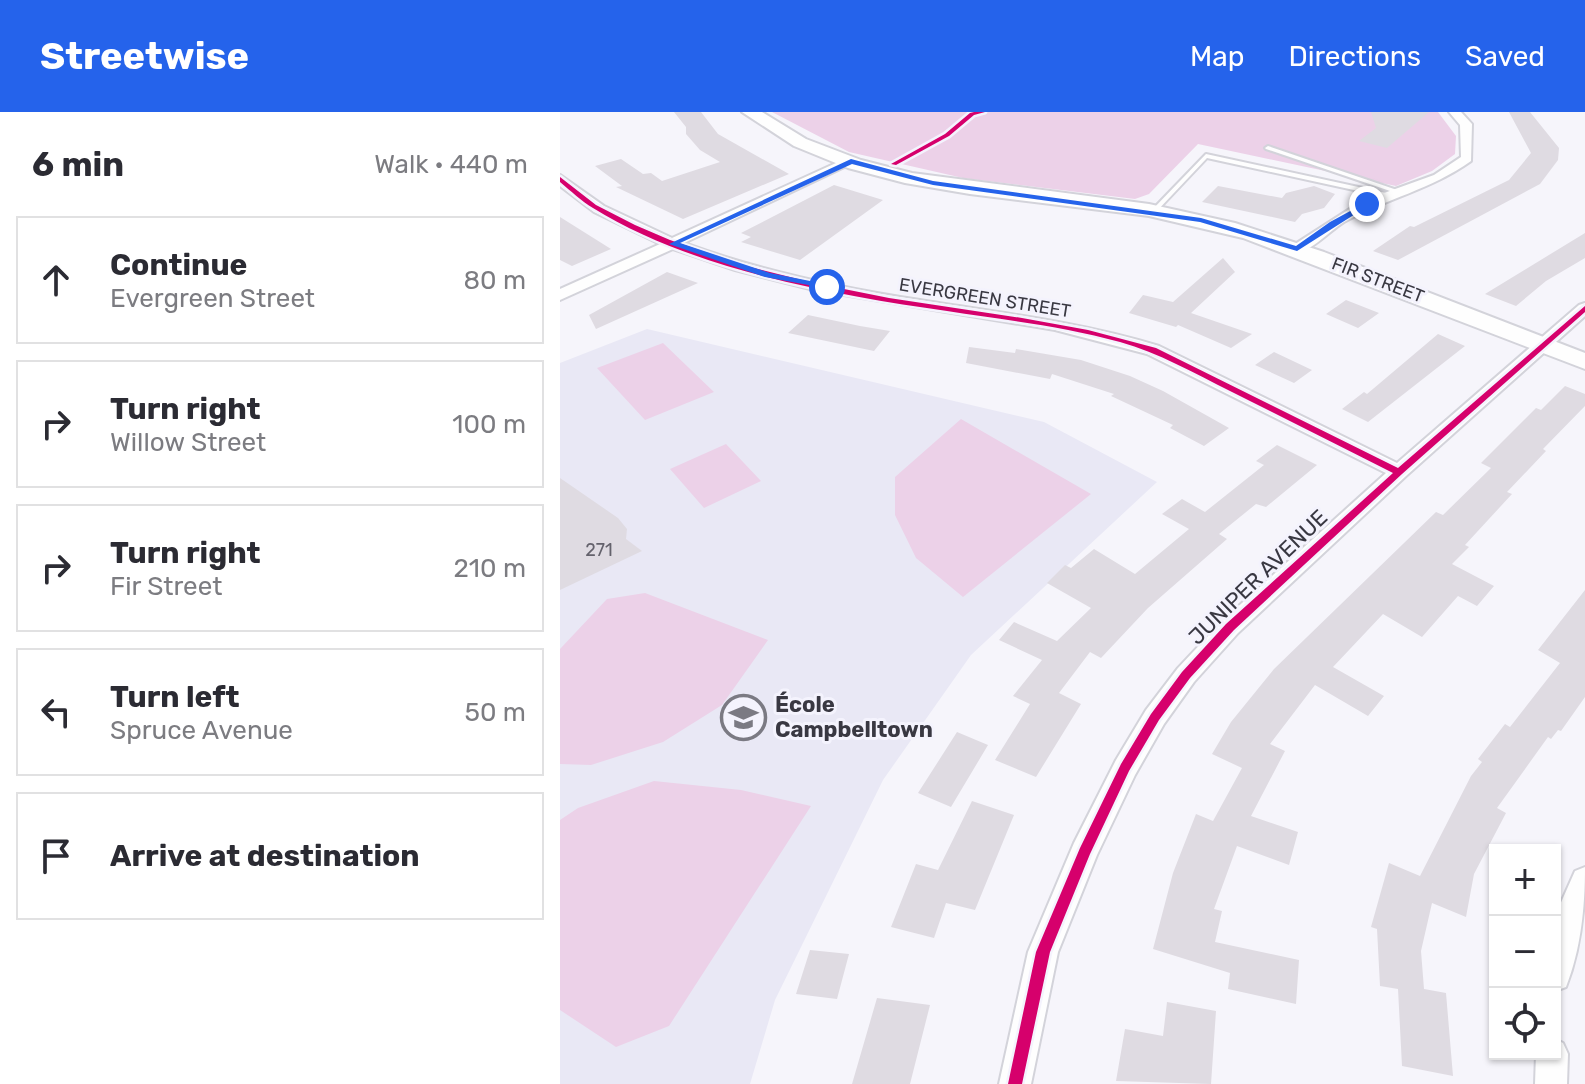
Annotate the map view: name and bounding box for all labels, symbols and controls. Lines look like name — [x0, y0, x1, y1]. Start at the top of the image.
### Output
text: Streetwise — [40, 33, 249, 79]
text: Map — [1190, 40, 1244, 73]
text: Directions — [1288, 40, 1421, 73]
text: Saved — [1465, 40, 1545, 73]
text: 6 min — [32, 144, 124, 185]
text: Walk · 440 m — [374, 149, 528, 180]
route end — [1349, 186, 1385, 222]
text: Continue — [110, 247, 247, 283]
street label: FIR STREET — [1329, 252, 1427, 308]
icon: ahead — [34, 258, 78, 302]
text: 80 m — [463, 265, 526, 296]
route start — [809, 269, 845, 305]
street label: EVERGREEN STREET — [898, 274, 1072, 322]
text: Evergreen Street — [110, 283, 315, 314]
text: Turn right — [110, 391, 261, 427]
icon: right — [34, 402, 78, 446]
text: 100 m — [452, 409, 526, 440]
text: Willow Street — [110, 427, 266, 458]
street label: JUNIPER AVENUE — [1183, 504, 1333, 650]
text: Turn right — [110, 535, 261, 571]
house number: 271 — [585, 539, 613, 561]
icon: right — [34, 546, 78, 590]
text: 210 m — [454, 553, 526, 584]
text: Fir Street — [110, 571, 222, 602]
text: Turn left — [110, 679, 240, 715]
icon: left — [34, 690, 78, 734]
place label: École Campbelltown — [775, 691, 933, 743]
school or university icon: École Campbelltown — [720, 693, 768, 741]
text: 50 m — [465, 697, 526, 728]
text: Spruce Avenue — [110, 715, 293, 746]
icon: arrive — [34, 834, 78, 878]
text: Arrive at destination — [110, 838, 420, 874]
map controls — [1489, 844, 1561, 1060]
button: + — [1489, 844, 1561, 916]
button: − — [1489, 916, 1561, 988]
button: locate — [1489, 988, 1561, 1060]

